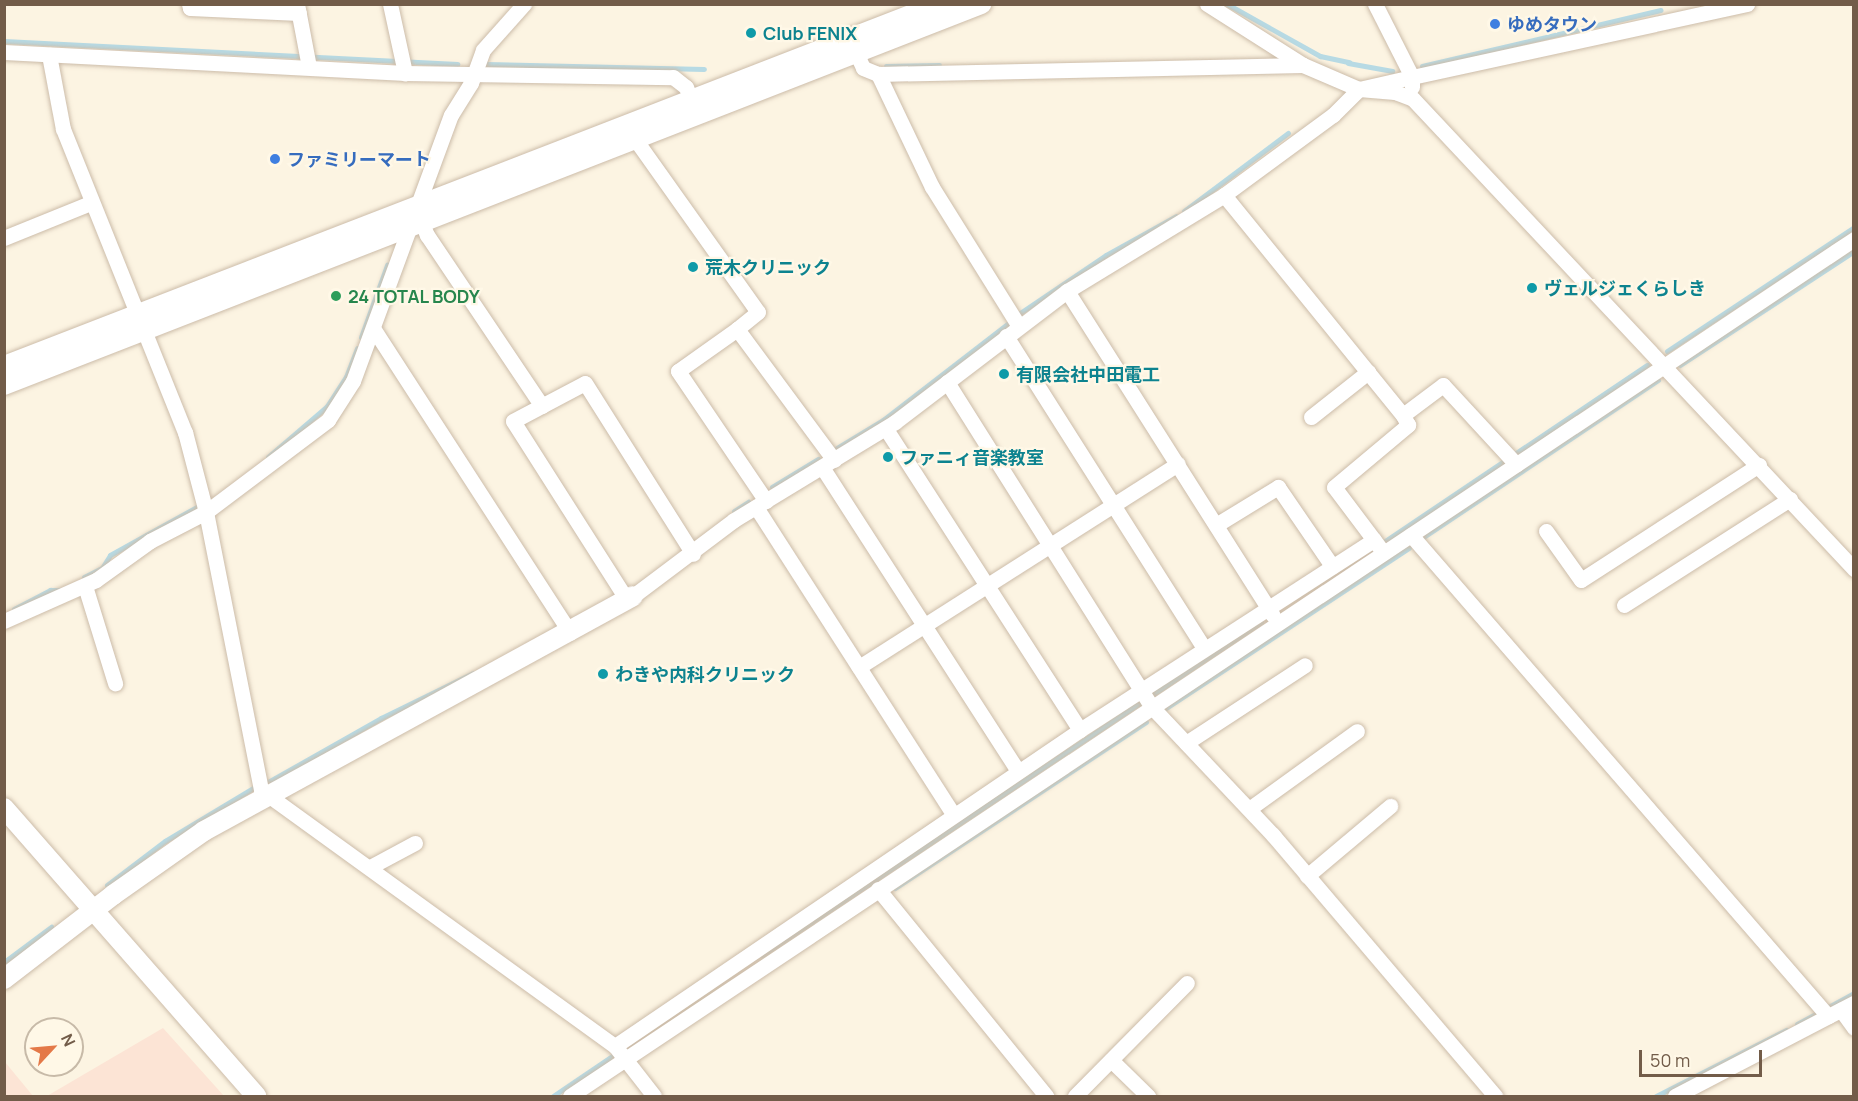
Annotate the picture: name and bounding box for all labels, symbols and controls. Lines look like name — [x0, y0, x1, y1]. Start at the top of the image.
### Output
place label: ゆめタウン — [1507, 13, 1597, 35]
marker: ゆめタウン — [1488, 17, 1502, 31]
place label: Club FENIX — [763, 22, 857, 44]
marker: Club FENIX — [744, 26, 758, 40]
place label: ファミリーマート — [287, 148, 431, 170]
marker: ファミリーマート — [268, 152, 282, 166]
place label: 荒木クリニック — [705, 256, 831, 278]
marker: 荒木クリニック — [686, 260, 700, 274]
place label: ヴェルジェくらしき — [1544, 277, 1706, 299]
marker: ヴェルジェくらしき — [1525, 281, 1539, 295]
place label: 24 TOTAL BODY — [348, 285, 481, 307]
marker: 24 TOTAL BODY — [329, 289, 343, 303]
place label: 有限会社中田電工 — [1016, 363, 1160, 385]
marker: 有限会社中田電工 — [997, 367, 1011, 381]
place label: ファニィ音楽教室 — [900, 446, 1044, 468]
marker: ファニィ音楽教室 — [881, 450, 895, 464]
place label: わきや内科クリニック — [615, 663, 795, 685]
marker: わきや内科クリニック — [596, 667, 610, 681]
north arrow — [24, 1017, 84, 1077]
text: N — [56, 1030, 81, 1050]
scale bar — [1642, 1038, 1765, 1076]
text: 50 m — [1650, 1048, 1690, 1072]

